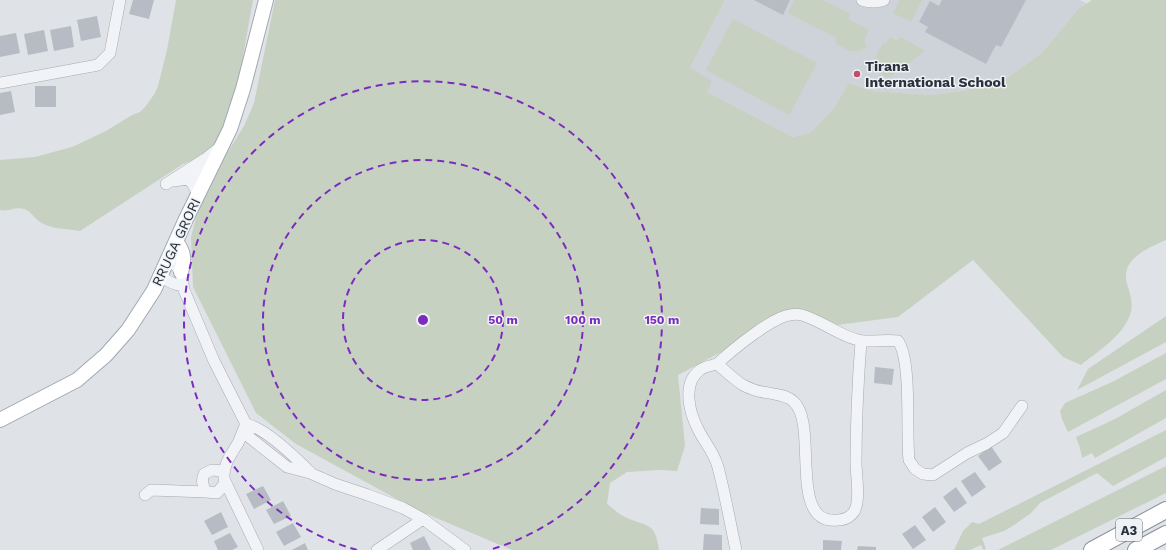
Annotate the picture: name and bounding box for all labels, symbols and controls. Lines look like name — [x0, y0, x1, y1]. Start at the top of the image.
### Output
place label: Tirana International School — [865, 58, 1006, 90]
marker: Tirana International School — [852, 69, 862, 79]
street label: RRUGA GRORI — [149, 195, 203, 289]
centre of rings — [416, 313, 430, 327]
text: 50 m — [488, 313, 518, 327]
text: 100 m — [565, 313, 601, 327]
text: 150 m — [645, 313, 679, 327]
road number: A3 — [1116, 519, 1142, 541]

